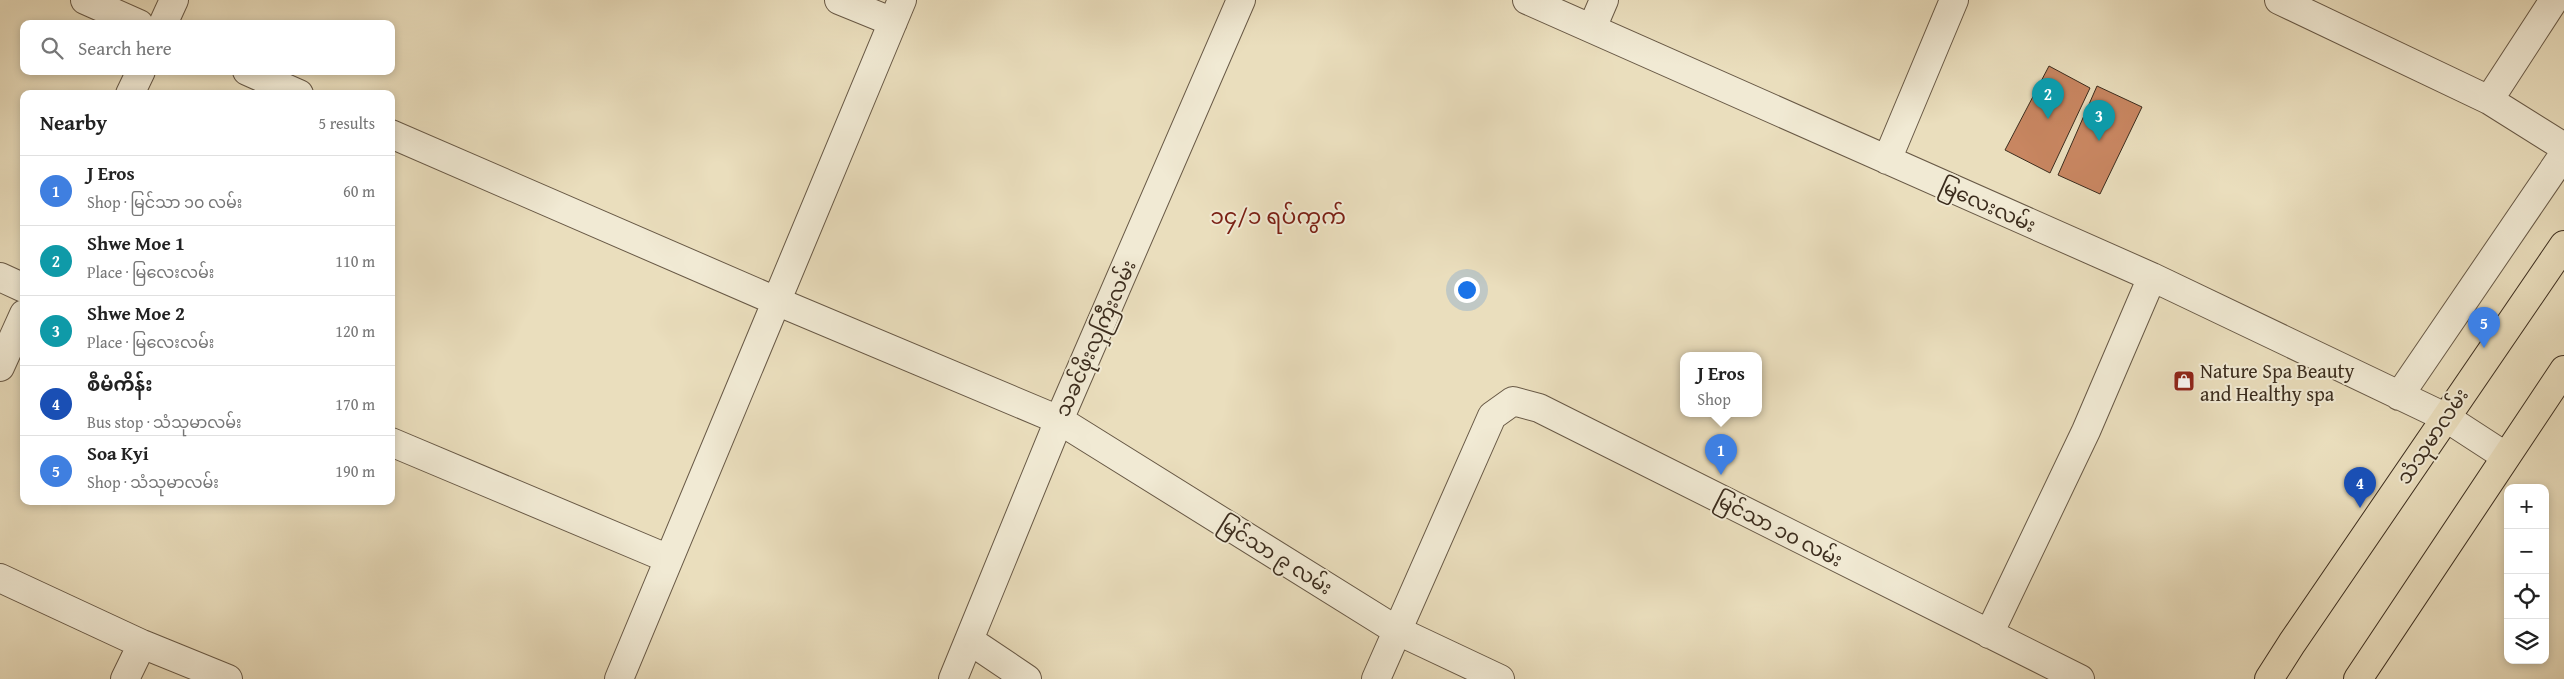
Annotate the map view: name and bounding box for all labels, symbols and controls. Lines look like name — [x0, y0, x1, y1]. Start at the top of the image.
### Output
search box — [20, 20, 395, 75]
icon: search — [38, 34, 66, 62]
text: Search here — [78, 34, 172, 62]
pin: 2 — [2032, 78, 2064, 119]
pin: 3 — [2083, 100, 2115, 141]
text: Nearby — [40, 107, 107, 138]
text: 5 results — [318, 111, 375, 135]
text: J Eros — [87, 159, 135, 187]
street label: မြလေးလမ်း — [1934, 171, 2041, 241]
text: 1 — [52, 179, 60, 203]
text: 60 m — [343, 179, 375, 203]
text: Shop · မြင်သာ ၁၀ လမ်း — [87, 190, 242, 214]
district label: ၁၄/၁ ရပ်ကွက် — [1210, 200, 1346, 234]
text: Shwe Moe 1 — [87, 229, 185, 257]
text: 2 — [52, 249, 60, 273]
text: 110 m — [335, 249, 375, 273]
street label: သခင်ဖိုးလှကြီးလမ်း — [1047, 255, 1145, 422]
text: Place · မြလေးလမ်း — [87, 260, 214, 284]
your location — [1454, 277, 1480, 303]
text: Shwe Moe 2 — [87, 299, 185, 327]
pin: 5 — [2468, 307, 2500, 348]
text: 3 — [52, 319, 60, 343]
text: 120 m — [335, 319, 375, 343]
text: Place · မြလေးလမ်း — [87, 330, 214, 354]
popup — [1680, 352, 1762, 417]
place label: Nature Spa Beauty and Healthy spa — [2200, 356, 2355, 408]
text: J Eros — [1697, 359, 1745, 387]
shop icon: Nature Spa Beauty and Healthy spa — [2172, 369, 2196, 393]
text: စီမံကိန်း — [87, 370, 153, 398]
street label: သံသုမာလမ်း — [2389, 382, 2477, 492]
text: Shop — [1697, 387, 1731, 411]
text: 4 — [52, 392, 60, 416]
text: 170 m — [335, 392, 375, 416]
text: Bus stop · သံသုမာလမ်း — [87, 410, 242, 434]
pin: 1 — [1705, 434, 1737, 475]
text: Soa Kyi — [87, 439, 149, 467]
text: 5 — [52, 459, 60, 483]
text: 190 m — [335, 459, 375, 483]
pin: 4 — [2344, 467, 2376, 508]
text: Shop · သံသုမာလမ်း — [87, 470, 219, 494]
street label: မြင်သာ ၁၀ လမ်း — [1709, 484, 1848, 575]
map controls — [2504, 484, 2549, 664]
button: + — [2504, 484, 2549, 529]
street label: မြင်သာ ၉ လမ်း — [1213, 509, 1338, 603]
button: − — [2504, 529, 2549, 574]
button: locate — [2504, 574, 2549, 619]
button: layers — [2504, 619, 2549, 664]

